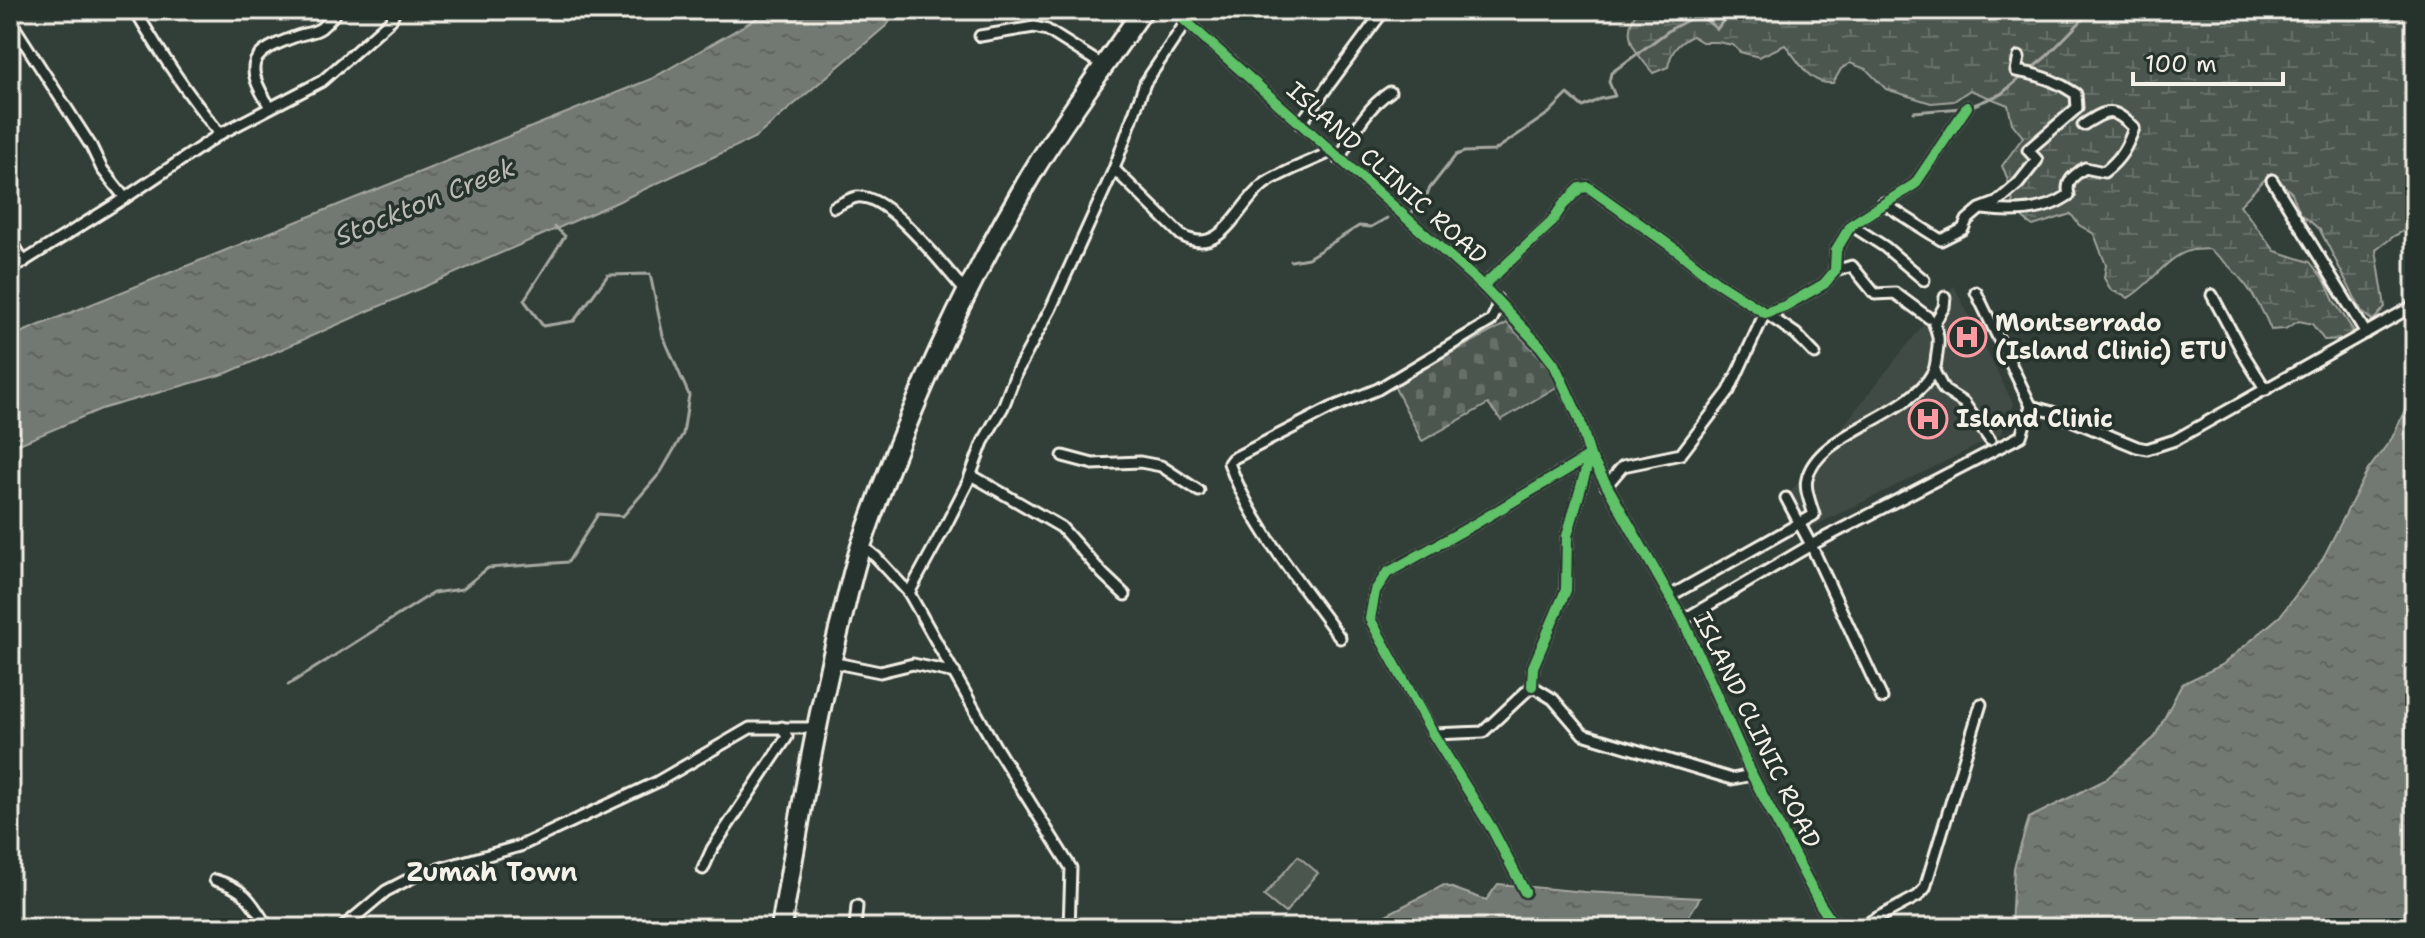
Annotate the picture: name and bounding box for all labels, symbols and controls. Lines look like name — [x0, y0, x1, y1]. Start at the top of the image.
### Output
scale bar — [2133, 36, 2283, 86]
text: 100 m — [2145, 48, 2217, 80]
street label: ISLAND CLINIC ROAD — [1280, 74, 1494, 272]
water label: Stockton Creek — [330, 149, 520, 253]
place label: Montserrado (Island Clinic) ETU — [1995, 307, 2227, 367]
hospital icon: Montserrado (Island Clinic) ETU — [1946, 316, 1988, 358]
hospital icon: Island Clinic — [1907, 398, 1949, 440]
place label: Island Clinic — [1956, 403, 2113, 435]
street label: ISLAND CLINIC ROAD — [1686, 606, 1828, 854]
district label: Zumah Town — [406, 854, 578, 889]

